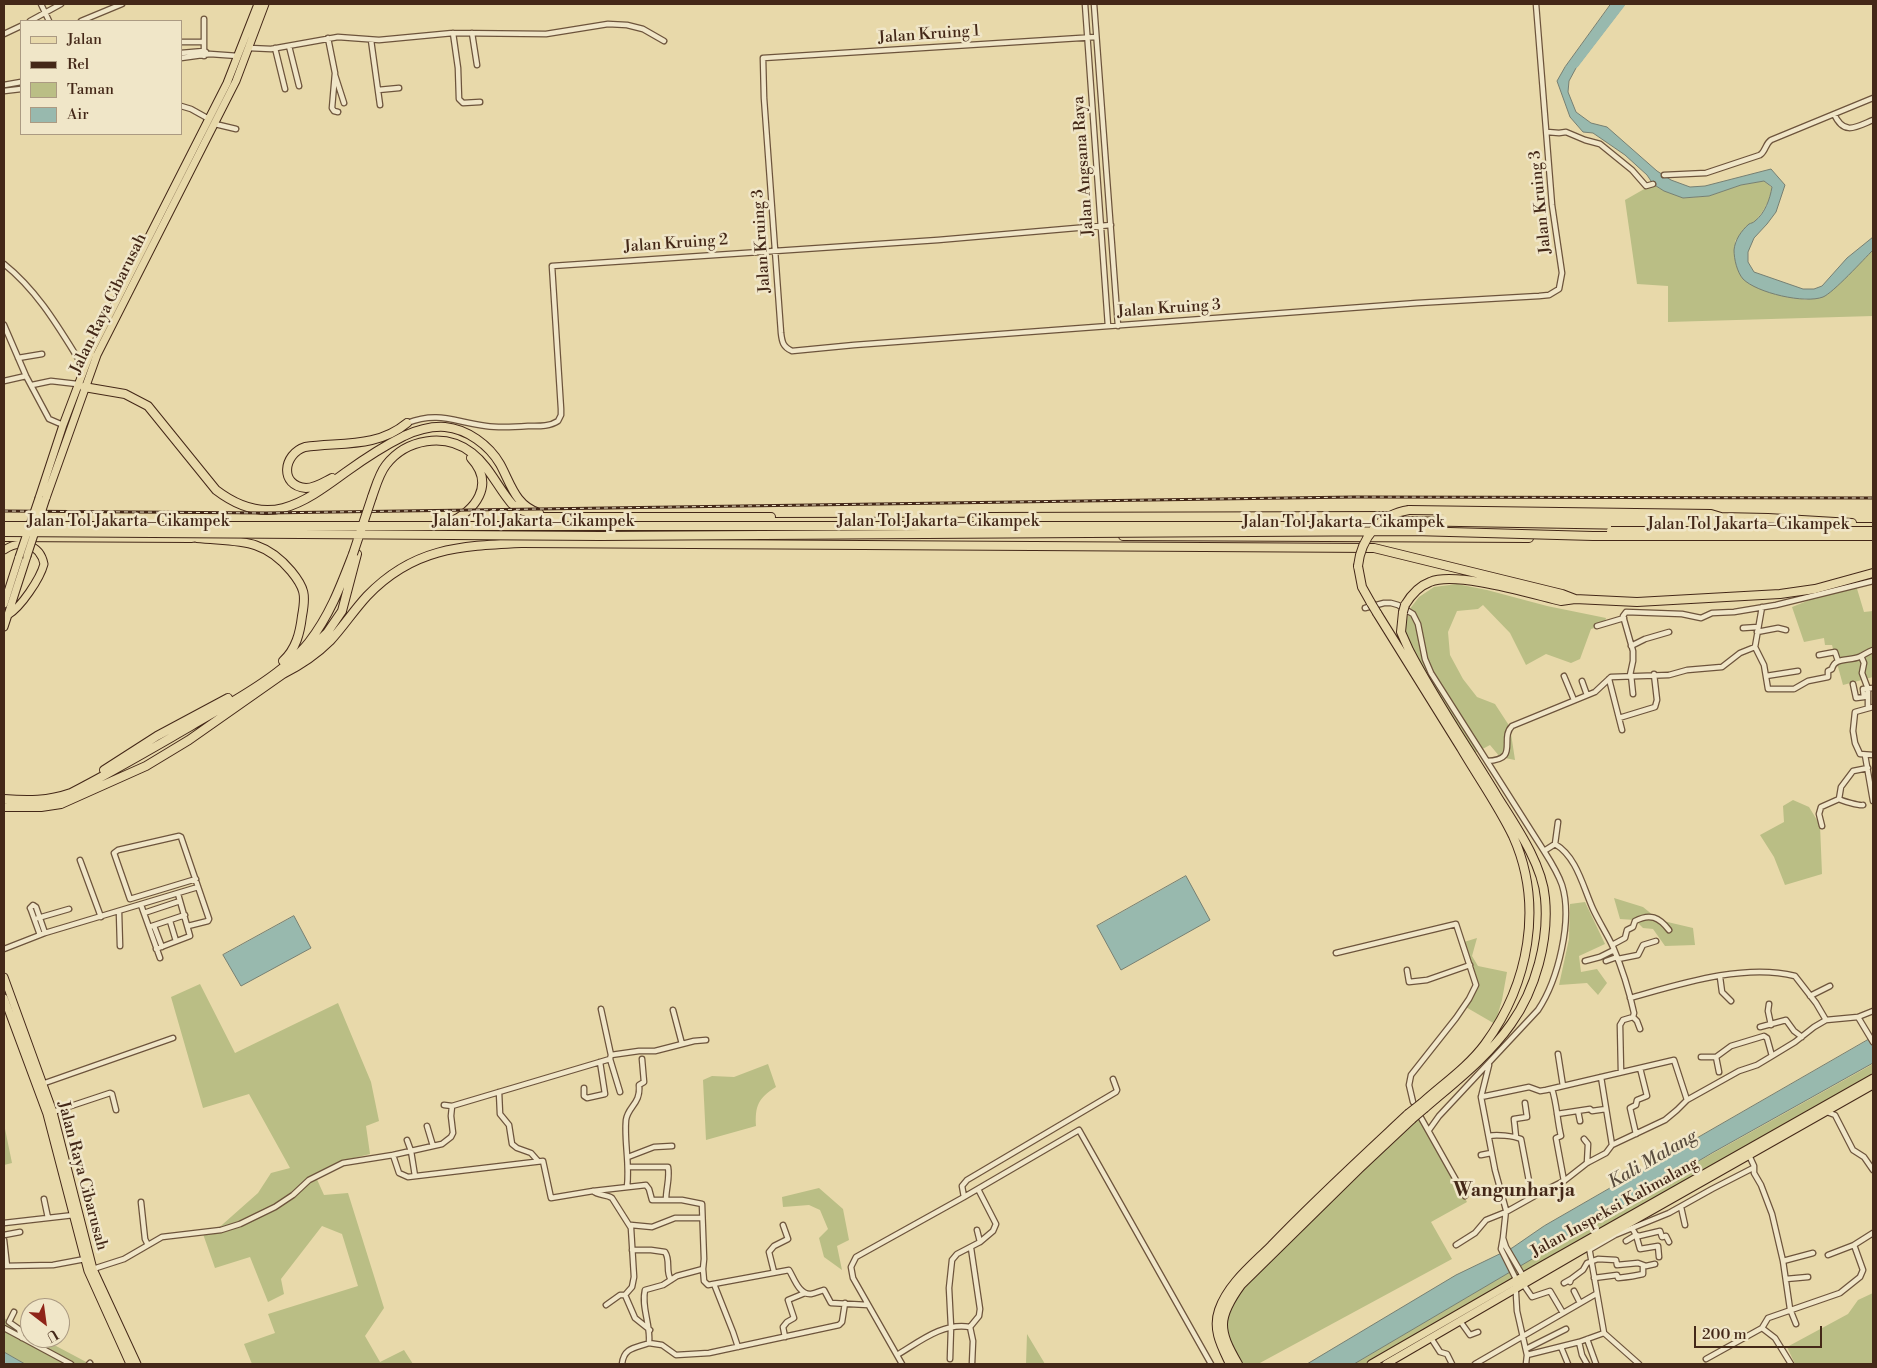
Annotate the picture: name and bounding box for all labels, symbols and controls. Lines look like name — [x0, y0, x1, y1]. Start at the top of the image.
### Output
legend — [20, 20, 182, 135]
street label: Jalan Kruing 1 — [877, 22, 981, 48]
text: Jalan — [67, 30, 102, 49]
text: Rel — [67, 55, 89, 74]
text: Taman — [67, 80, 114, 99]
street label: Jalan Angsana Raya — [1070, 95, 1098, 237]
text: Air — [67, 105, 89, 124]
street label: Jalan Kruing 3 — [1526, 149, 1556, 255]
street label: Jalan Kruing 3 — [749, 188, 775, 294]
street label: Jalan Raya Cibarusah — [67, 231, 151, 377]
street label: Jalan Kruing 2 — [623, 231, 729, 257]
street label: Jalan Kruing 3 — [1116, 296, 1222, 322]
street label: Jalan Tol Jakarta–Cikampek — [27, 512, 229, 532]
street label: Jalan Tol Jakarta–Cikampek — [432, 512, 634, 532]
street label: Jalan Tol Jakarta–Cikampek — [837, 512, 1039, 532]
street label: Jalan Tol Jakarta–Cikampek — [1242, 513, 1444, 533]
street label: Jalan Tol Jakarta–Cikampek — [1647, 515, 1849, 535]
street label: Jalan Raya Cibarusah — [53, 1099, 111, 1253]
water label: Kali Malang — [1605, 1126, 1701, 1194]
street label: Jalan Inspeksi Kalimalang — [1528, 1154, 1702, 1262]
district label: Wangunharja — [1453, 1180, 1575, 1202]
north arrow — [20, 1298, 70, 1348]
scale bar — [1697, 1316, 1824, 1348]
text: U — [43, 1325, 61, 1346]
text: 200 m — [1702, 1325, 1747, 1344]

